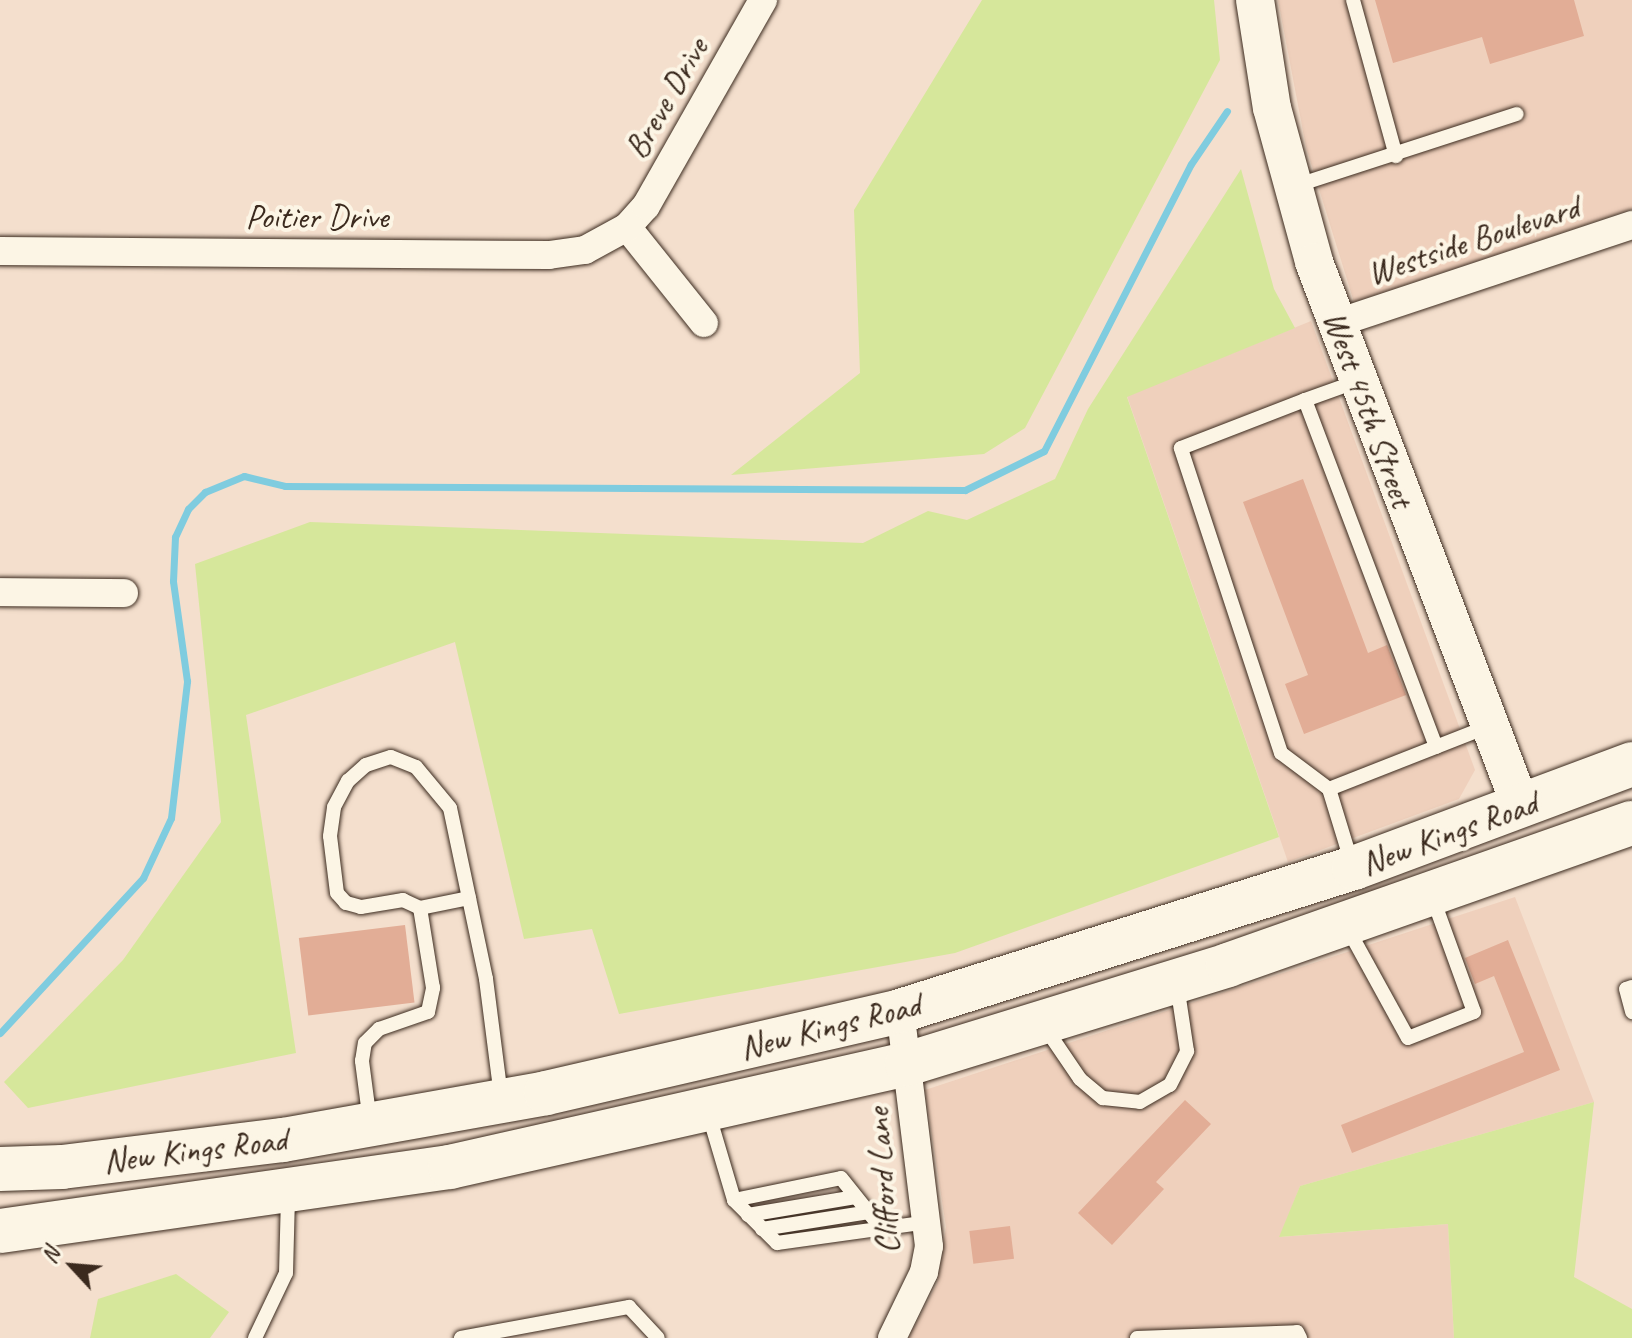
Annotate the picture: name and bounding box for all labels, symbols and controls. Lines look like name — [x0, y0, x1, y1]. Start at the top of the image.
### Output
street label: Breve Drive — [615, 30, 717, 166]
street label: Westside Boulevard — [1362, 187, 1584, 293]
street label: Poitier Drive — [245, 197, 389, 237]
street label: West 45th Street — [1315, 305, 1423, 513]
street label: New Kings Road — [1355, 782, 1543, 884]
street label: New Kings Road — [735, 984, 925, 1068]
street label: Clifford Lane — [857, 1106, 907, 1256]
street label: New Kings Road — [101, 1118, 289, 1182]
north arrow — [32, 1226, 112, 1306]
text: N — [35, 1243, 66, 1268]

